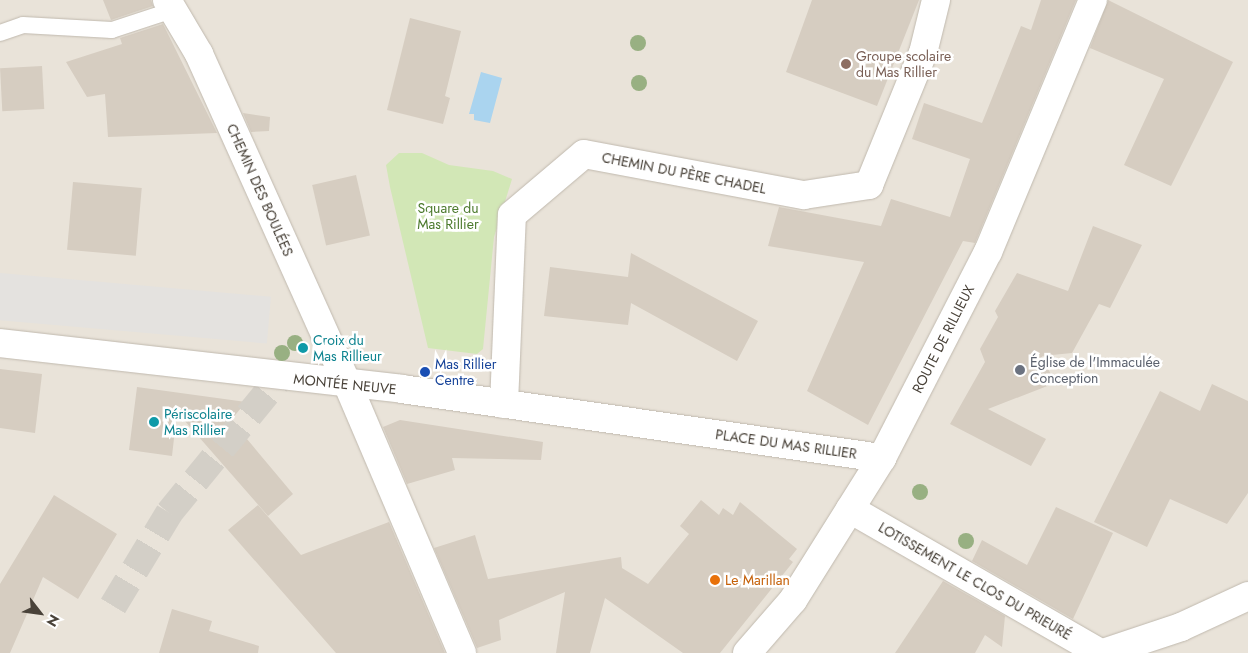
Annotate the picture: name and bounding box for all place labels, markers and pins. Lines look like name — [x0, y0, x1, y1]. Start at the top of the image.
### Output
place label: Groupe scolaire du Mas Rillier — [856, 48, 951, 80]
marker: Groupe scolaire du Mas Rillier — [840, 58, 852, 70]
place label: Croix du Mas Rillieur — [313, 332, 382, 364]
marker: Croix du Mas Rillieur — [297, 342, 309, 354]
place label: Église de l'Immaculée Conception — [1030, 354, 1160, 387]
place label: Mas Rillier Centre — [435, 356, 496, 388]
marker: Église de l'Immaculée Conception — [1014, 364, 1026, 376]
marker: Mas Rillier Centre — [419, 366, 431, 378]
place label: Périscolaire Mas Rillier — [164, 406, 232, 438]
marker: Périscolaire Mas Rillier — [148, 416, 160, 428]
place label: Le Marillan — [725, 572, 790, 588]
marker: Le Marillan — [709, 574, 721, 586]

